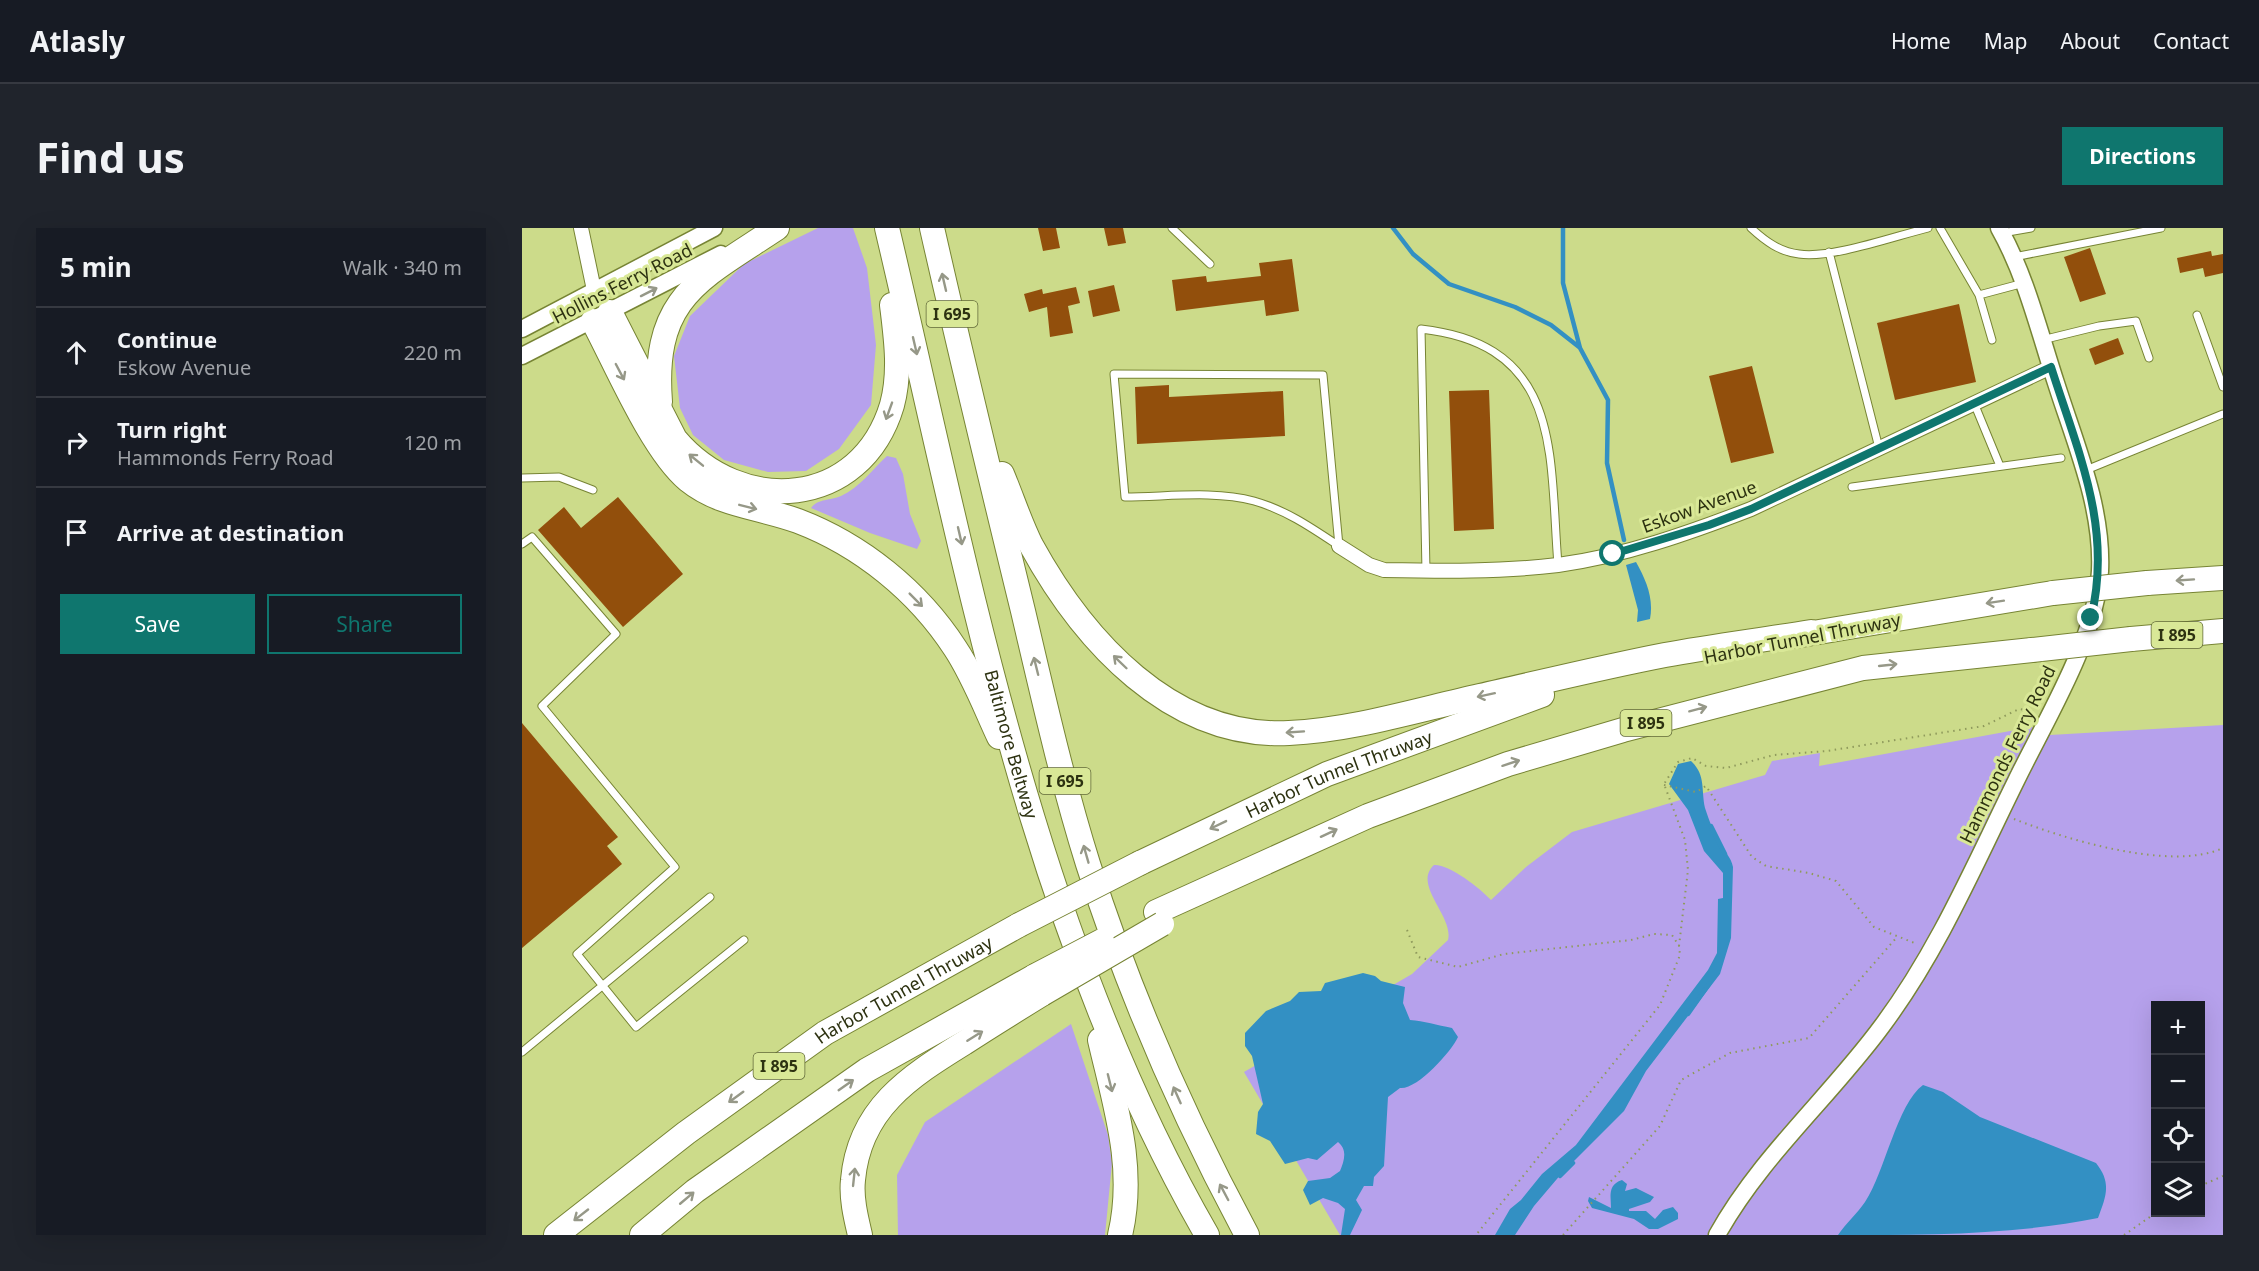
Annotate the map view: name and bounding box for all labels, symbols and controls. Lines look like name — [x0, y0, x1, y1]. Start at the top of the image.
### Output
text: Atlasly — [30, 22, 125, 60]
text: Home — [1891, 27, 1951, 55]
text: Map — [1984, 27, 2027, 55]
text: About — [2060, 27, 2120, 55]
text: Contact — [2153, 27, 2229, 55]
button: Directions — [2062, 127, 2223, 185]
text: Find us — [36, 128, 185, 185]
street label: Hollins Ferry Road — [548, 237, 696, 329]
text: 5 min — [60, 249, 132, 285]
text: Walk · 340 m — [343, 254, 462, 281]
one-way arrow — [938, 273, 950, 292]
one-way arrow — [640, 286, 657, 298]
road number: I 695 — [926, 301, 978, 327]
text: Continue — [117, 324, 217, 354]
icon: ahead — [60, 336, 93, 369]
one-way arrow — [910, 336, 922, 355]
text: 220 m — [404, 339, 462, 366]
text: Eskow Avenue — [117, 354, 251, 381]
one-way arrow — [615, 363, 626, 381]
one-way arrow — [882, 401, 893, 420]
text: Turn right — [117, 414, 227, 444]
icon: right — [60, 426, 93, 459]
text: 120 m — [404, 429, 462, 456]
text: Hammonds Ferry Road — [117, 444, 334, 471]
one-way arrow — [688, 454, 704, 467]
street label: Eskow Avenue — [1638, 474, 1760, 538]
one-way arrow — [739, 502, 758, 514]
icon: arrive — [60, 516, 93, 549]
text: Arrive at destination — [117, 517, 344, 547]
one-way arrow — [954, 526, 966, 545]
route start — [1599, 540, 1625, 566]
one-way arrow — [2175, 575, 2195, 586]
one-way arrow — [909, 593, 924, 608]
button: Save — [60, 594, 255, 654]
button: Share — [267, 594, 462, 654]
one-way arrow — [1986, 597, 2006, 608]
route end — [2077, 604, 2103, 630]
street label: Harbor Tunnel Thruway — [1702, 607, 1903, 669]
road number: I 895 — [2152, 622, 2202, 648]
one-way arrow — [1112, 655, 1127, 670]
one-way arrow — [1030, 656, 1042, 675]
one-way arrow — [1878, 659, 1898, 670]
street label: Hammonds Ferry Road — [1953, 661, 2061, 847]
street label: Baltimore Beltway — [979, 667, 1044, 822]
one-way arrow — [1476, 689, 1495, 701]
one-way arrow — [1689, 703, 1708, 714]
road number: I 895 — [1620, 710, 1672, 736]
street label: Harbor Tunnel Thruway — [1241, 724, 1436, 823]
one-way arrow — [1285, 727, 1305, 738]
one-way arrow — [1501, 757, 1520, 768]
road number: I 695 — [1040, 768, 1090, 794]
one-way arrow — [1210, 820, 1228, 832]
one-way arrow — [1320, 827, 1338, 839]
one-way arrow — [1080, 845, 1091, 864]
street label: Harbor Tunnel Thruway — [809, 930, 997, 1049]
map controls — [2151, 1001, 2205, 1217]
button: + — [2151, 1001, 2205, 1055]
one-way arrow — [966, 1030, 982, 1042]
road number: I 895 — [754, 1053, 804, 1079]
button: − — [2151, 1055, 2205, 1109]
one-way arrow — [1105, 1074, 1117, 1093]
one-way arrow — [838, 1079, 854, 1091]
one-way arrow — [1170, 1087, 1182, 1105]
one-way arrow — [729, 1091, 745, 1103]
button: locate — [2151, 1109, 2205, 1163]
button: layers — [2151, 1163, 2205, 1217]
one-way arrow — [849, 1168, 860, 1188]
one-way arrow — [1218, 1184, 1230, 1201]
one-way arrow — [679, 1191, 695, 1204]
one-way arrow — [574, 1209, 590, 1222]

